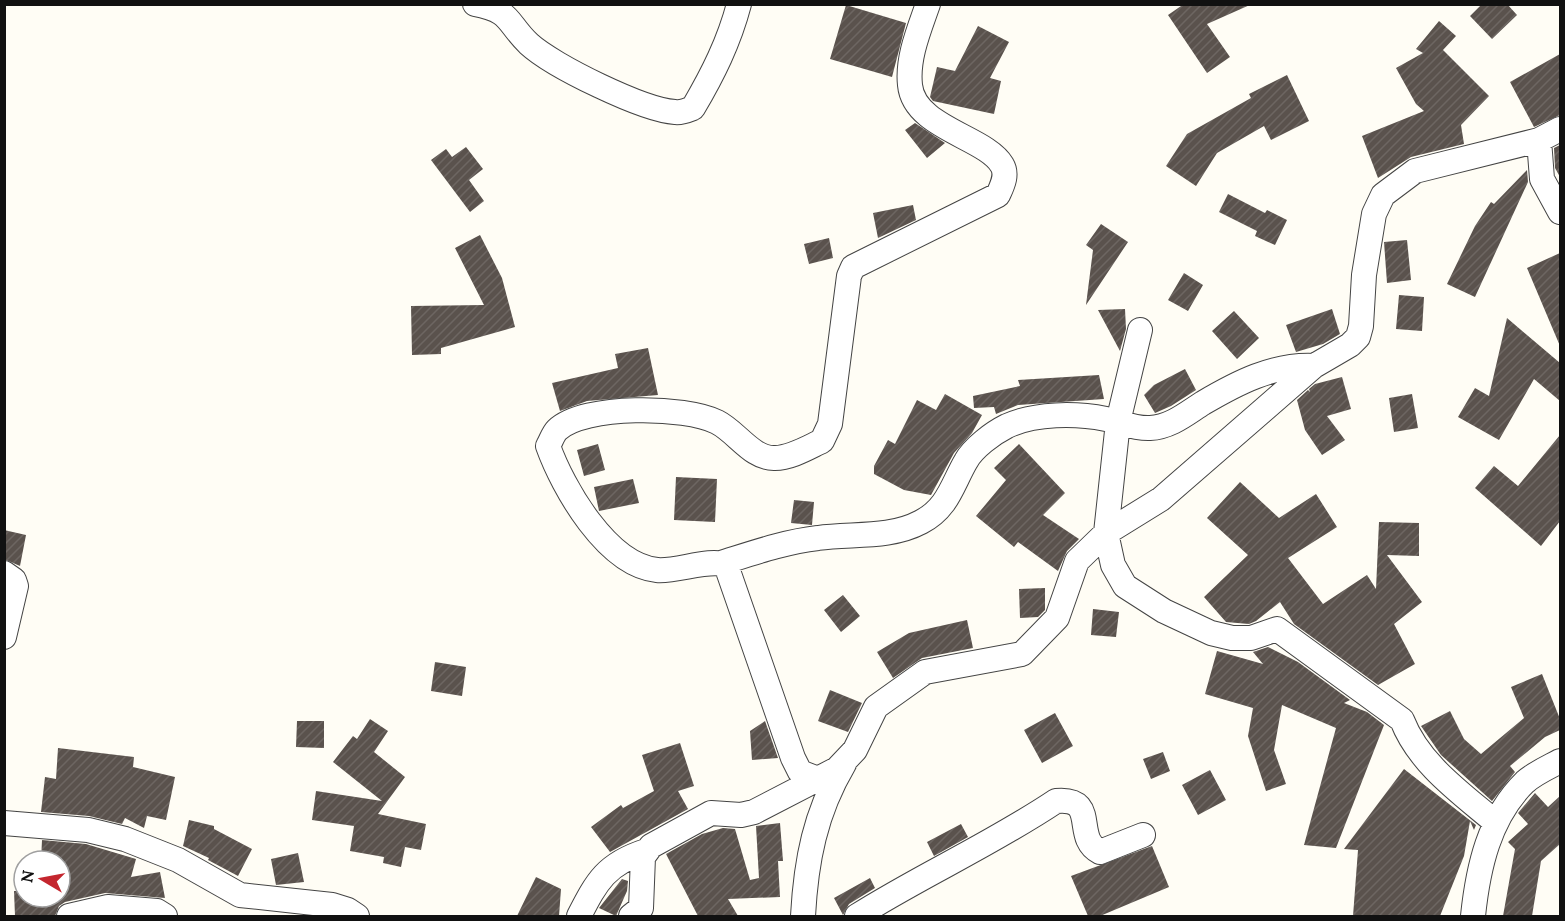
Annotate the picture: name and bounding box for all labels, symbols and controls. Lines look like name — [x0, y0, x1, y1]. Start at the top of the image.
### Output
north arrow — [12, 849, 72, 909]
text: N — [16, 869, 38, 884]

